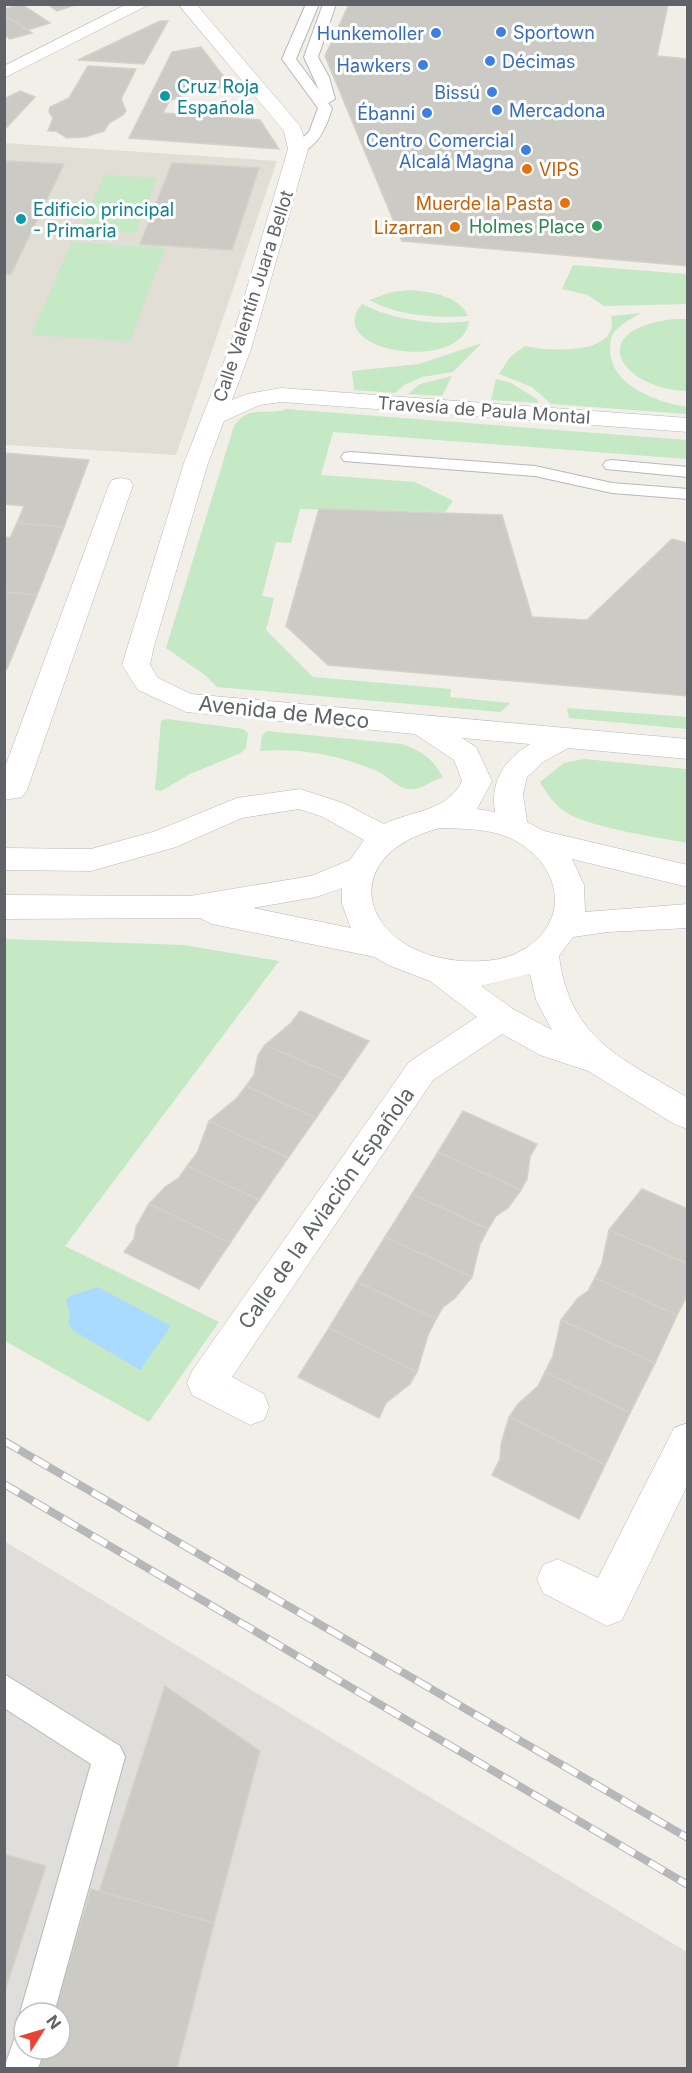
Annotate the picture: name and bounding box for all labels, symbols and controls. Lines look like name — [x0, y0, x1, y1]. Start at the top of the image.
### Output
place label: Sportown — [513, 22, 595, 43]
place label: Hunkemoller — [317, 23, 424, 44]
marker: Sportown — [494, 25, 508, 39]
marker: Hunkemoller — [429, 26, 443, 40]
place label: Décimas — [502, 51, 576, 72]
marker: Décimas — [483, 54, 497, 68]
place label: Hawkers — [337, 55, 411, 76]
marker: Hawkers — [416, 58, 430, 72]
place label: Cruz Roja Española — [177, 76, 259, 118]
place label: Bissú — [434, 82, 480, 103]
marker: Bissú — [485, 85, 499, 99]
marker: Cruz Roja Española — [158, 89, 172, 103]
place label: Mercadona — [509, 100, 605, 121]
place label: Ébanni — [357, 102, 415, 124]
marker: Mercadona — [490, 103, 504, 117]
marker: Ébanni — [420, 106, 434, 120]
place label: Centro Comercial Alcalá Magna — [366, 130, 514, 172]
marker: Centro Comercial Alcalá Magna — [519, 143, 533, 157]
place label: VIPS — [539, 159, 579, 180]
marker: VIPS — [520, 162, 534, 176]
street label: Calle Valentín Juara Bellot — [209, 187, 297, 404]
place label: Muerde la Pasta — [416, 193, 553, 214]
marker: Muerde la Pasta — [558, 196, 572, 210]
place label: Edificio principal - Primaria — [33, 199, 174, 241]
marker: Edificio principal - Primaria — [14, 212, 28, 226]
place label: Holmes Place — [469, 216, 585, 237]
place label: Lizarran — [374, 217, 443, 238]
marker: Holmes Place — [590, 219, 604, 233]
marker: Lizarran — [448, 220, 462, 234]
street label: Travesía de Paula Montal — [377, 392, 591, 428]
street label: Avenida de Meco — [197, 691, 371, 733]
street label: Calle de la Aviación Española — [233, 1082, 419, 1334]
north arrow — [12, 2001, 72, 2061]
text: N — [42, 2011, 66, 2033]

